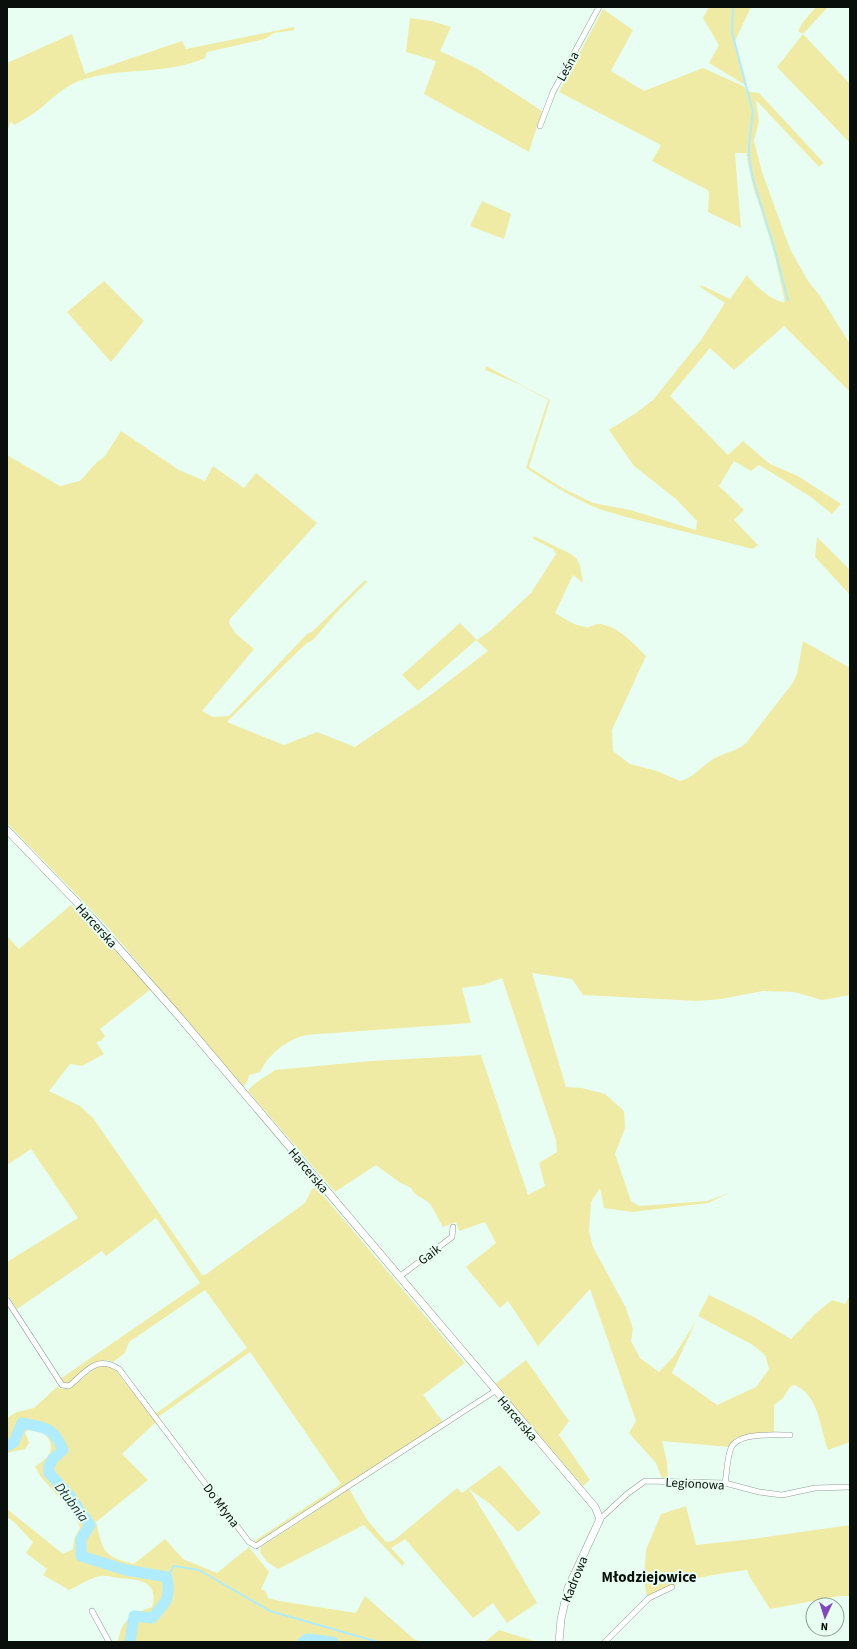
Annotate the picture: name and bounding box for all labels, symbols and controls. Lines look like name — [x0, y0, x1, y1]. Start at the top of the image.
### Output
street label: Leśna — [552, 48, 583, 85]
street label: Harcerska — [71, 899, 121, 952]
street label: Harcerska — [284, 1144, 333, 1197]
street label: Gaik — [415, 1240, 445, 1269]
street label: Harcerska — [493, 1392, 542, 1445]
street label: Legionowa — [665, 1473, 725, 1495]
water label: Dłubnia — [50, 1478, 93, 1527]
street label: Do Młyna — [199, 1480, 244, 1531]
street label: Kadrowa — [558, 1554, 592, 1605]
district label: Młodziejowice — [601, 1567, 697, 1588]
north arrow — [805, 1597, 845, 1637]
text: N — [820, 1619, 829, 1634]

